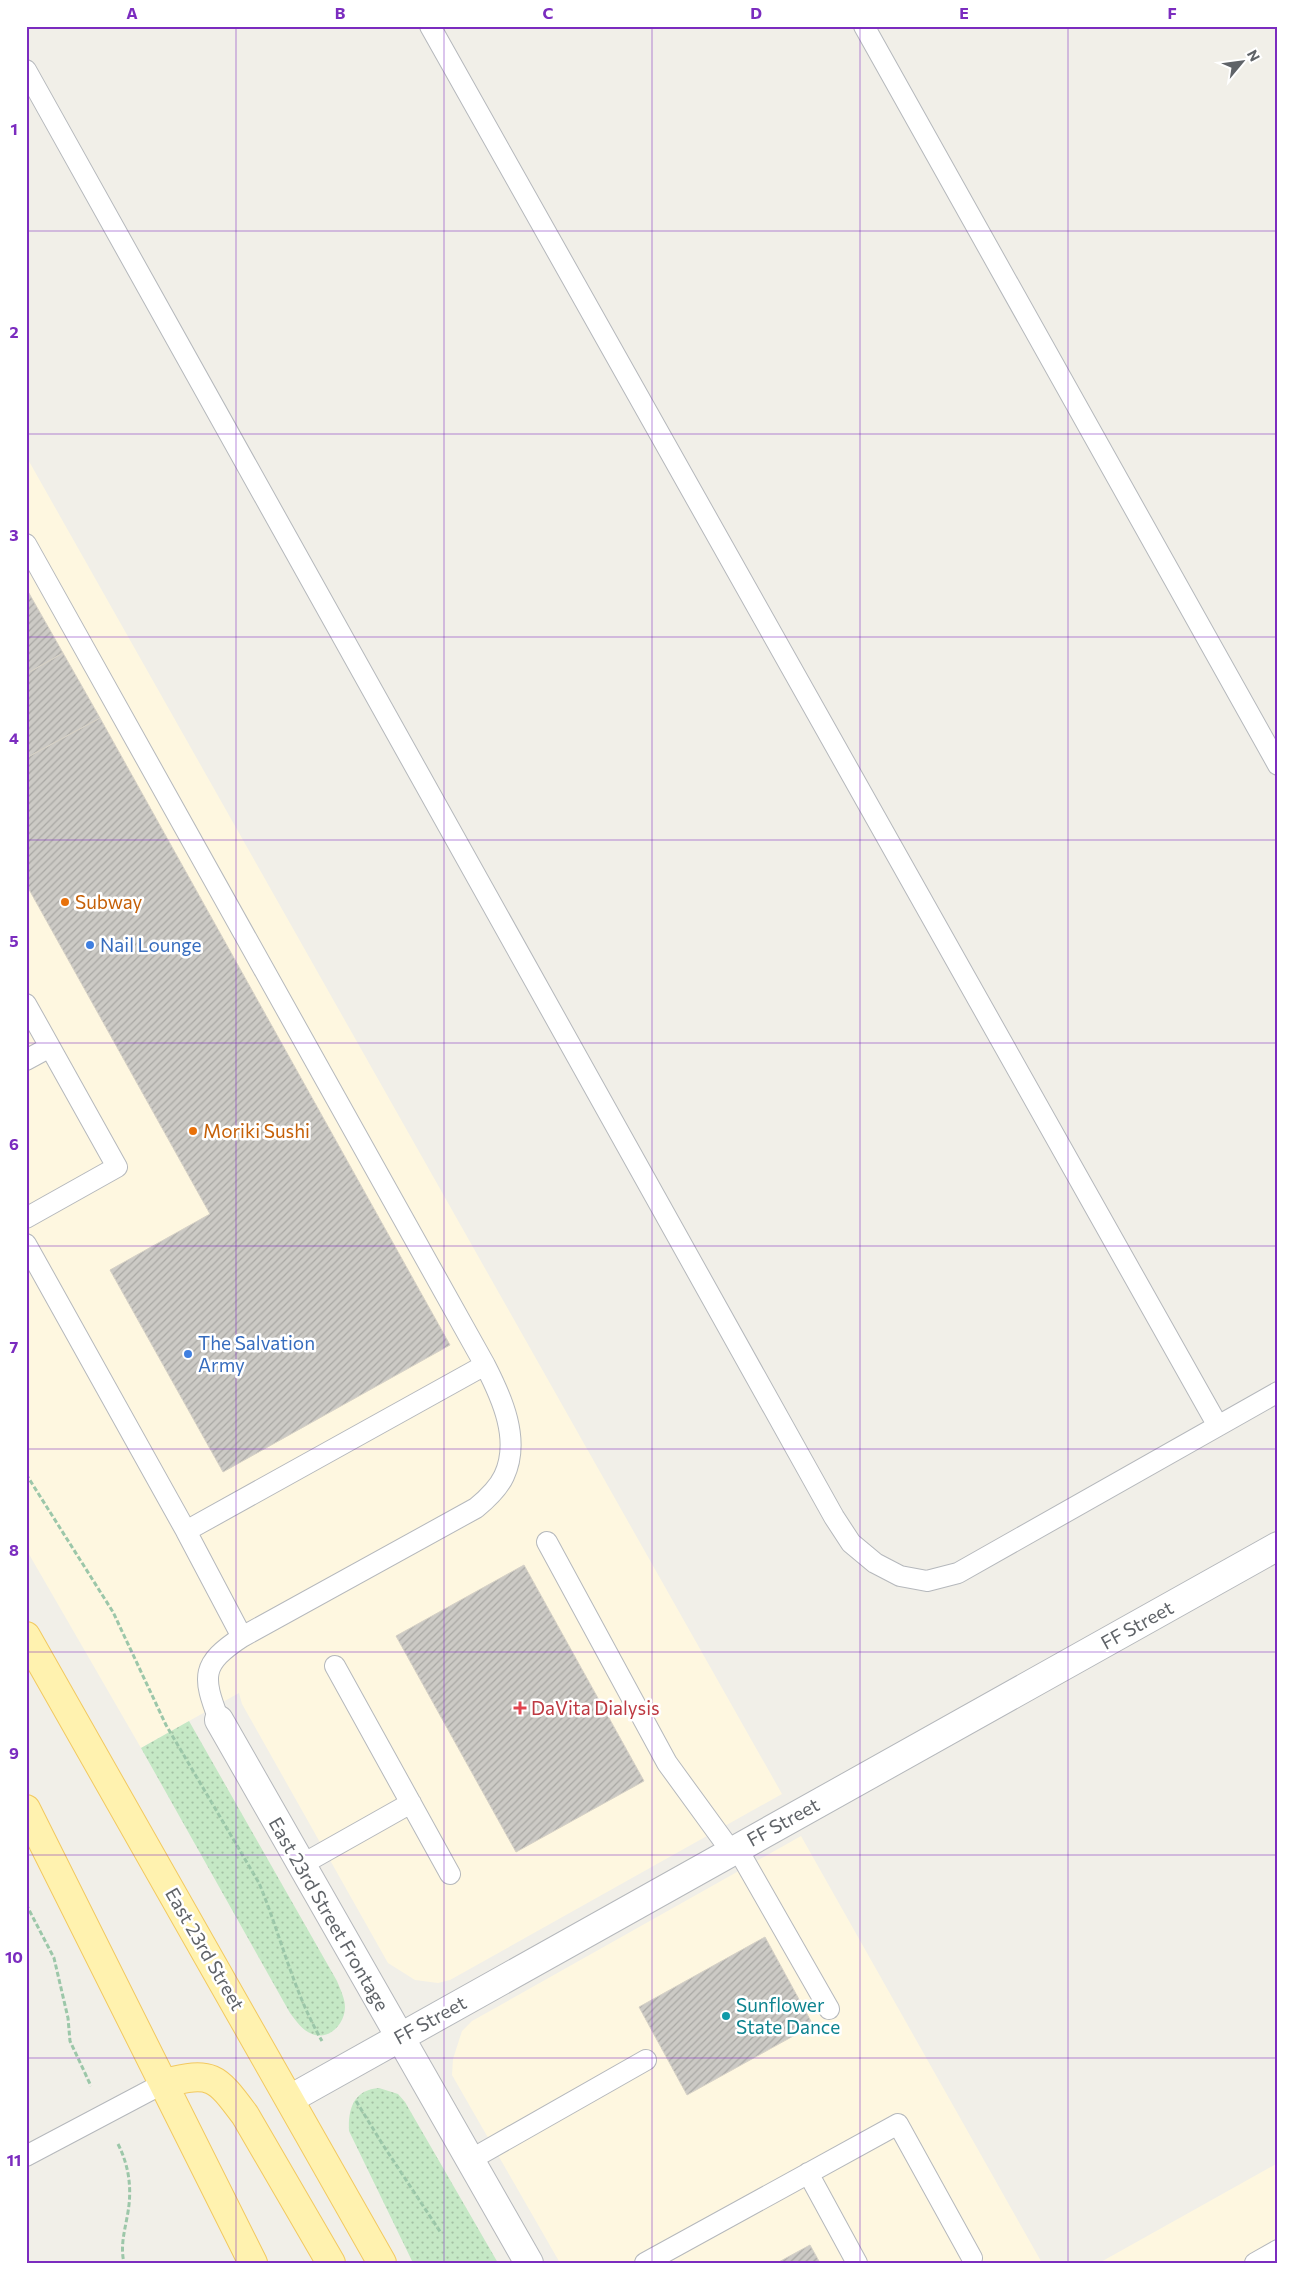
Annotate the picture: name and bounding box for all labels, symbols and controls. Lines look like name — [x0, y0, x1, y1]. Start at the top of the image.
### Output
text: A — [126, 3, 138, 22]
text: B — [335, 3, 346, 22]
text: C — [543, 3, 554, 22]
text: D — [750, 3, 762, 22]
text: E — [959, 3, 969, 22]
text: F — [1167, 3, 1177, 22]
north arrow — [1216, 38, 1266, 88]
text: N — [1244, 47, 1264, 64]
text: 1 — [10, 119, 18, 138]
text: 2 — [9, 322, 19, 341]
text: 3 — [9, 525, 19, 544]
text: 4 — [9, 728, 19, 747]
place label: Subway — [75, 890, 142, 913]
marker: Subway — [59, 896, 71, 908]
text: 5 — [9, 931, 19, 950]
place label: Nail Lounge — [100, 933, 201, 956]
marker: Nail Lounge — [84, 939, 96, 951]
place label: Moriki Sushi — [203, 1119, 310, 1142]
marker: Moriki Sushi — [187, 1125, 199, 1137]
text: 6 — [9, 1134, 19, 1153]
place label: The Salvation Army — [198, 1331, 315, 1376]
text: 7 — [10, 1337, 19, 1356]
marker: The Salvation Army — [182, 1348, 194, 1360]
text: 8 — [9, 1540, 19, 1559]
street label: FF Street — [1097, 1595, 1177, 1654]
place label: DaVita Dialysis — [531, 1696, 660, 1719]
marker: DaVita Dialysis — [513, 1701, 527, 1715]
text: 9 — [9, 1743, 19, 1762]
street label: FF Street — [743, 1792, 823, 1851]
street label: East 23rd Street Frontage — [265, 1813, 394, 2015]
street label: East 23rd Street — [161, 1883, 250, 2015]
text: 10 — [5, 1947, 23, 1966]
street label: FF Street — [390, 1990, 470, 2049]
place label: Sunflower State Dance — [736, 1993, 840, 2038]
marker: Sunflower State Dance — [720, 2010, 732, 2022]
text: 11 — [7, 2150, 21, 2169]

